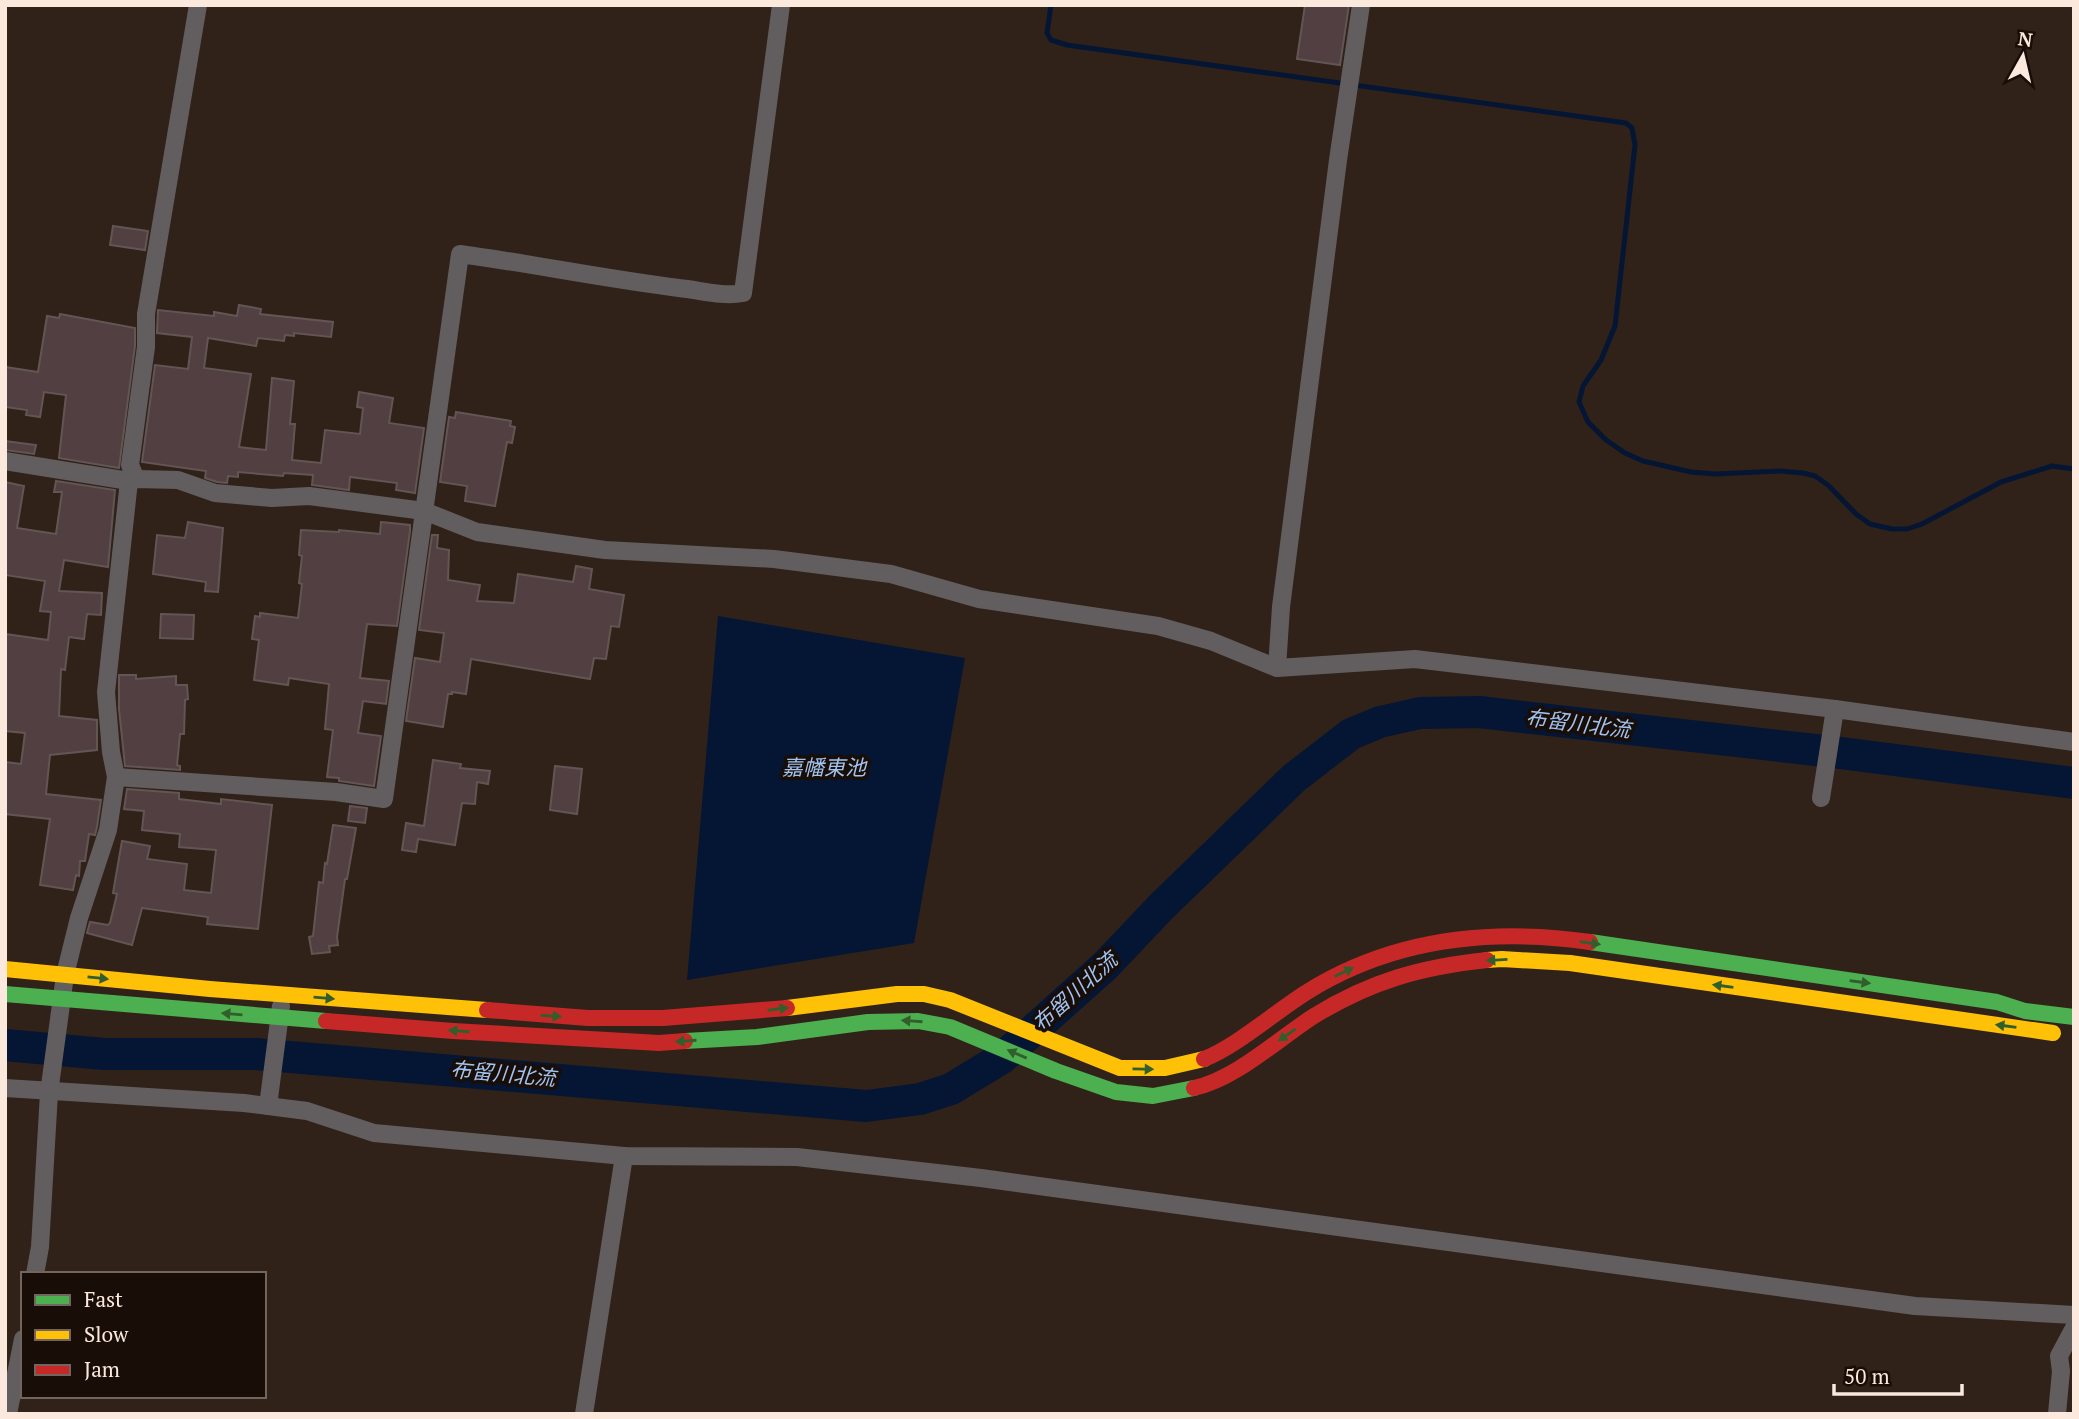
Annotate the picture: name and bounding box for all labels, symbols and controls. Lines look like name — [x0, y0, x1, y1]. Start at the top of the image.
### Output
north arrow — [1988, 21, 2058, 91]
text: N — [2017, 25, 2035, 52]
water label: 布留川北流 — [1524, 703, 1635, 744]
water label: 嘉幡東池 — [782, 753, 868, 781]
one-way arrow — [1579, 937, 1601, 948]
water label: 布留川北流 — [1026, 944, 1125, 1037]
one-way arrow — [1486, 954, 1508, 965]
one-way arrow — [1334, 966, 1354, 977]
one-way arrow — [87, 973, 109, 984]
one-way arrow — [1849, 977, 1871, 988]
one-way arrow — [1712, 980, 1734, 991]
one-way arrow — [313, 993, 335, 1004]
one-way arrow — [767, 1003, 789, 1014]
one-way arrow — [221, 1008, 243, 1019]
one-way arrow — [540, 1010, 562, 1021]
one-way arrow — [901, 1015, 923, 1026]
one-way arrow — [1995, 1020, 2017, 1031]
one-way arrow — [448, 1026, 470, 1037]
one-way arrow — [1278, 1028, 1296, 1042]
one-way arrow — [675, 1036, 697, 1047]
one-way arrow — [1006, 1049, 1027, 1060]
water label: 布留川北流 — [450, 1054, 560, 1092]
one-way arrow — [1132, 1063, 1154, 1075]
legend — [21, 1272, 266, 1398]
text: Fast — [84, 1285, 123, 1313]
text: Slow — [84, 1320, 129, 1348]
scale bar — [1834, 1352, 1962, 1396]
text: Jam — [84, 1355, 120, 1383]
text: 50 m — [1844, 1362, 1890, 1390]

